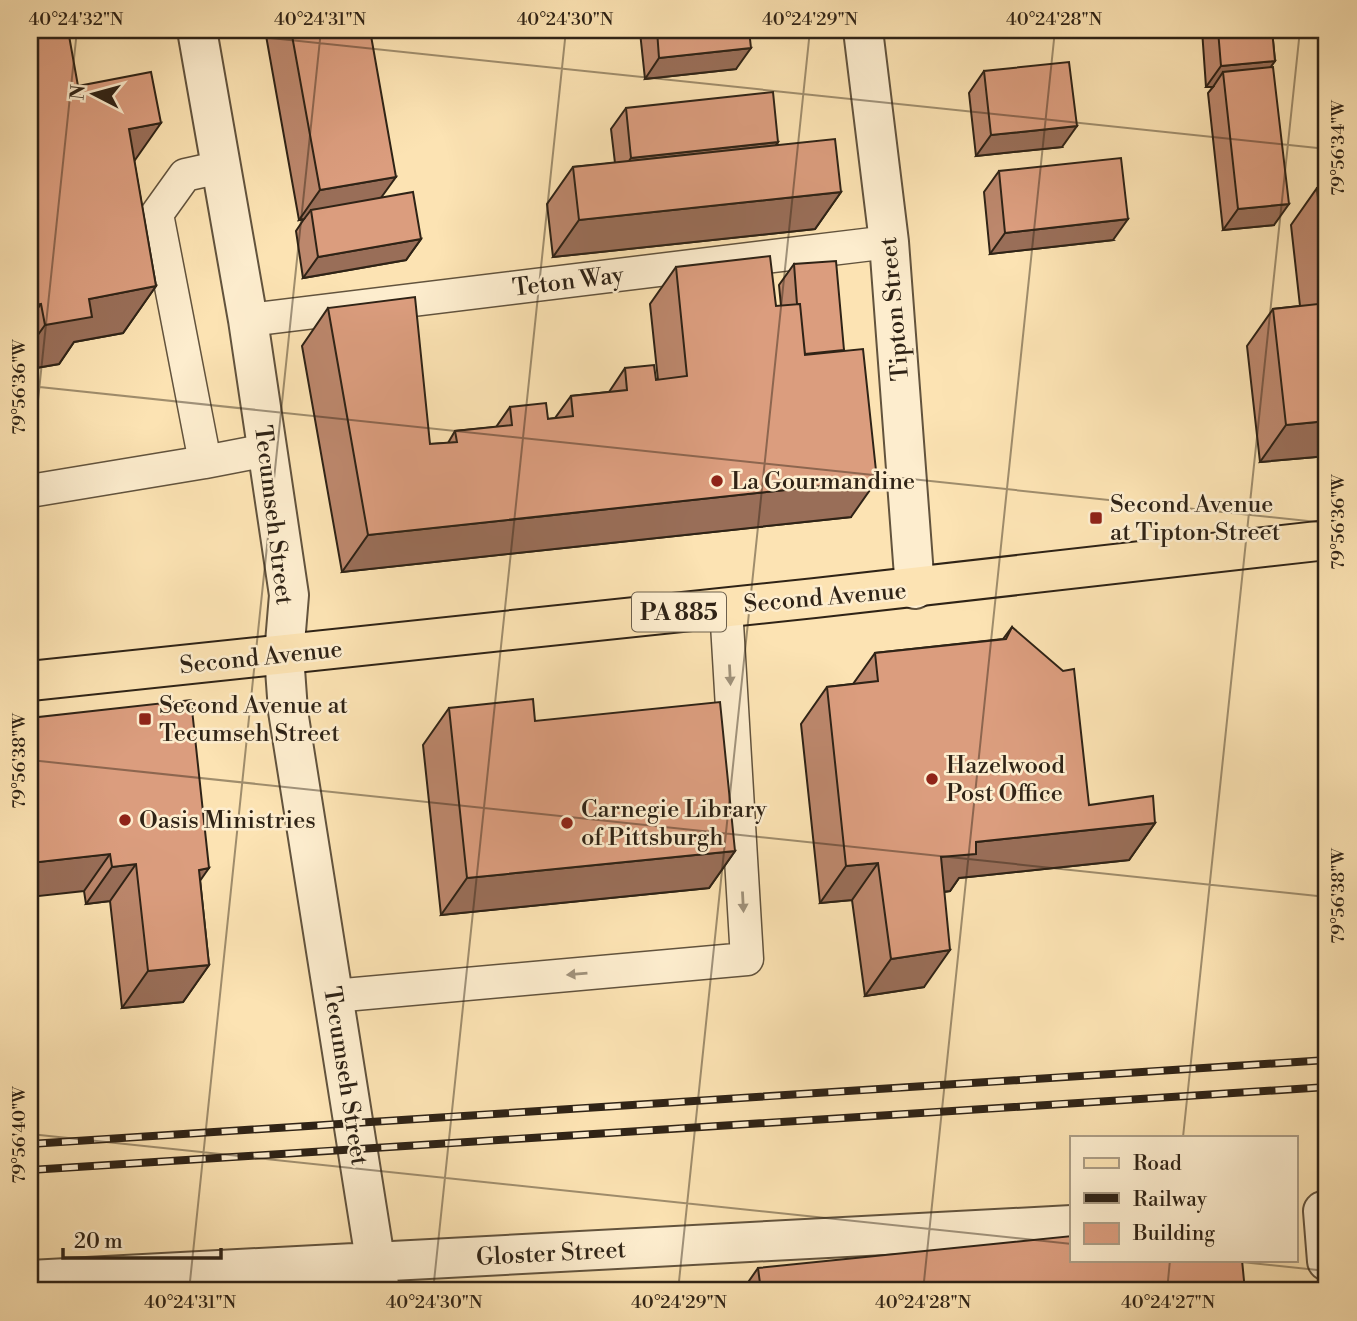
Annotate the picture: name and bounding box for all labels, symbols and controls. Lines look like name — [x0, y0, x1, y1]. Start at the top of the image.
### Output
text: 40°24'32"N — [28, 8, 124, 31]
text: 40°24'31"N — [274, 8, 367, 31]
text: 40°24'30"N — [517, 8, 614, 31]
text: 40°24'29"N — [762, 8, 859, 31]
text: 40°24'28"N — [1006, 8, 1103, 31]
north arrow — [60, 60, 130, 130]
text: N — [65, 84, 91, 101]
text: 79°56'34"W — [1327, 100, 1350, 196]
street label: Tipton Street — [874, 235, 916, 382]
street label: Teton Way — [511, 260, 626, 304]
text: 79°56'36"W — [8, 339, 31, 435]
street label: Tecumseh Street — [247, 424, 299, 607]
place label: La Gourmandine — [731, 467, 915, 497]
marker: La Gourmandine — [709, 473, 725, 489]
text: 79°56'36"W — [1327, 474, 1350, 570]
place label: Second Avenue at Tipton Street — [1110, 490, 1281, 548]
marker: Second Avenue at Tipton Street — [1088, 510, 1104, 526]
street label: Second Avenue — [742, 576, 908, 620]
road number: PA 885 — [632, 592, 726, 632]
street label: Second Avenue — [178, 635, 344, 681]
one-way arrow — [725, 664, 736, 686]
place label: Second Avenue at Tecumseh Street — [159, 691, 349, 749]
marker: Second Avenue at Tecumseh Street — [137, 711, 153, 727]
text: 79°56'38"W — [8, 713, 31, 809]
place label: Hazelwood Post Office — [946, 751, 1065, 809]
marker: Hazelwood Post Office — [924, 771, 940, 787]
place label: Carnegie Library of Pittsburgh — [581, 795, 767, 853]
place label: Oasis Ministries — [139, 806, 316, 836]
marker: Oasis Ministries — [117, 812, 133, 828]
marker: Carnegie Library of Pittsburgh — [559, 815, 575, 831]
text: 79°56'38"W — [1327, 848, 1350, 944]
one-way arrow — [738, 891, 749, 913]
one-way arrow — [566, 969, 588, 980]
street label: Tecumseh Street — [316, 985, 374, 1168]
text: 79°56'40"W — [8, 1086, 31, 1184]
legend — [1070, 1136, 1298, 1262]
text: Road — [1133, 1151, 1182, 1177]
text: Railway — [1133, 1187, 1208, 1213]
scale bar — [63, 1216, 220, 1260]
text: Building — [1132, 1221, 1215, 1247]
text: 20 m — [74, 1229, 123, 1255]
street label: Gloster Street — [475, 1235, 627, 1273]
text: 40°24'31"N — [144, 1291, 237, 1314]
text: 40°24'30"N — [386, 1291, 483, 1314]
text: 40°24'29"N — [631, 1291, 728, 1314]
text: 40°24'28"N — [875, 1291, 972, 1314]
text: 40°24'27"N — [1121, 1291, 1216, 1314]

